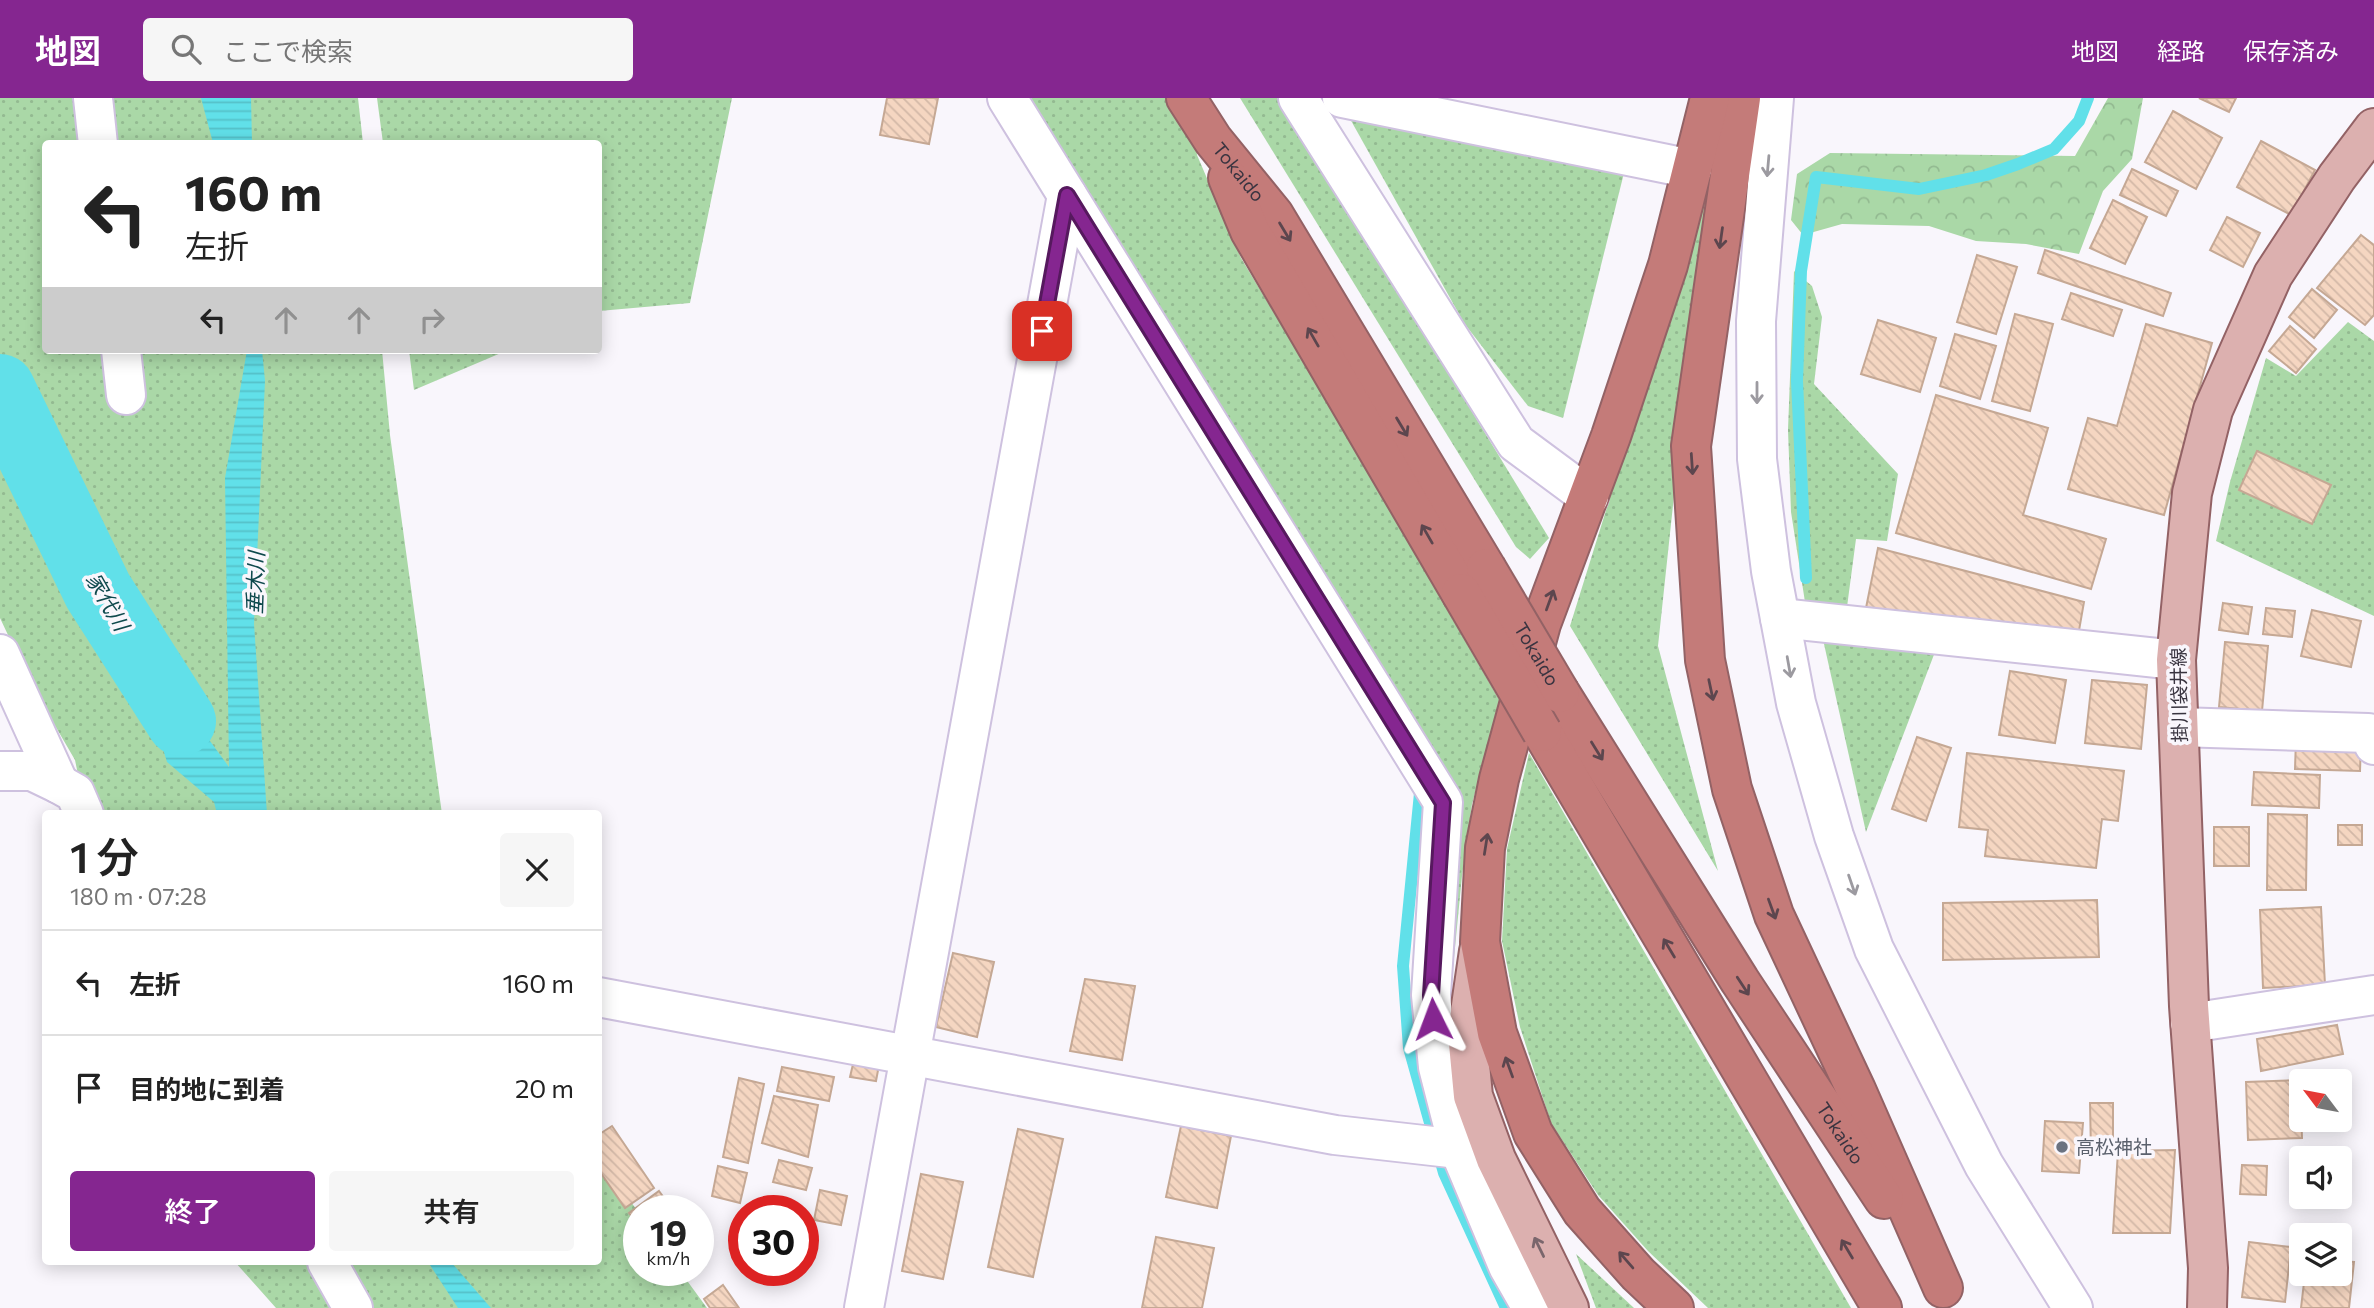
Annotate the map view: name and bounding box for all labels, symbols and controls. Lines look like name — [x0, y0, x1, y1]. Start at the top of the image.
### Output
search box — [143, 18, 633, 81]
text: 地図 — [35, 29, 101, 70]
icon: search — [167, 30, 205, 68]
text: ここで検索 — [223, 35, 353, 66]
text: 地図 — [2071, 36, 2119, 65]
text: 経路 — [2157, 36, 2205, 65]
text: 保存済み — [2243, 36, 2339, 65]
street label: Tokaido — [1208, 137, 1270, 206]
one-way arrow — [1761, 154, 1774, 177]
text: 160 m — [185, 161, 322, 221]
icon: left — [70, 168, 161, 259]
one-way arrow — [1278, 222, 1292, 242]
text: 左折 — [185, 225, 249, 265]
one-way arrow — [1714, 226, 1727, 249]
icon: left — [194, 301, 232, 339]
icon: ahead — [267, 301, 305, 339]
icon: ahead — [340, 301, 378, 339]
icon: right — [413, 301, 451, 339]
pin — [1012, 301, 1072, 361]
icon: arrive — [1023, 312, 1061, 350]
one-way arrow — [1306, 328, 1320, 348]
one-way arrow — [1750, 381, 1764, 404]
one-way arrow — [1395, 417, 1409, 437]
one-way arrow — [1686, 452, 1699, 474]
one-way arrow — [1420, 525, 1434, 545]
water label: 垂木川 — [241, 549, 268, 615]
water label: 家代川 — [82, 568, 136, 637]
one-way arrow — [1545, 590, 1558, 612]
street label: Tokaido — [1510, 618, 1565, 690]
street label: 掛川袋井線 — [2166, 647, 2191, 743]
one-way arrow — [1783, 655, 1796, 678]
one-way arrow — [1705, 678, 1719, 701]
one-way arrow — [1590, 741, 1604, 761]
text: 1 分 — [70, 830, 139, 882]
button: close — [500, 833, 574, 907]
one-way arrow — [1480, 833, 1493, 855]
one-way arrow — [1847, 874, 1859, 896]
text: 180 m · 07:28 — [70, 882, 207, 910]
one-way arrow — [1767, 897, 1779, 919]
one-way arrow — [1662, 938, 1675, 959]
icon: left — [70, 964, 108, 1002]
text: 160 m — [502, 967, 574, 998]
text: 左折 — [129, 968, 181, 999]
one-way arrow — [1735, 976, 1750, 995]
position arrow — [1396, 982, 1470, 1056]
one-way arrow — [1502, 1057, 1515, 1079]
icon: arrive — [70, 1069, 108, 1107]
north arrow — [2289, 1069, 2352, 1132]
map controls — [2289, 1069, 2352, 1286]
text: 20 m — [515, 1072, 574, 1103]
text: 目的地に到着 — [129, 1073, 285, 1104]
street label: Tokaido — [1812, 1098, 1870, 1168]
place label: 高松神社 — [2076, 1135, 2152, 1158]
marker: 高松神社 — [2054, 1139, 2070, 1155]
button: sound — [2289, 1146, 2352, 1209]
button: 終了 — [70, 1171, 315, 1251]
button: 共有 — [329, 1171, 574, 1251]
speed limit sign: 30 — [728, 1195, 819, 1286]
text: 19 — [650, 1210, 687, 1253]
button: layers — [2289, 1223, 2352, 1286]
one-way arrow — [1532, 1237, 1545, 1258]
one-way arrow — [1840, 1240, 1854, 1260]
text: km/h — [647, 1247, 690, 1269]
one-way arrow — [1617, 1252, 1634, 1269]

